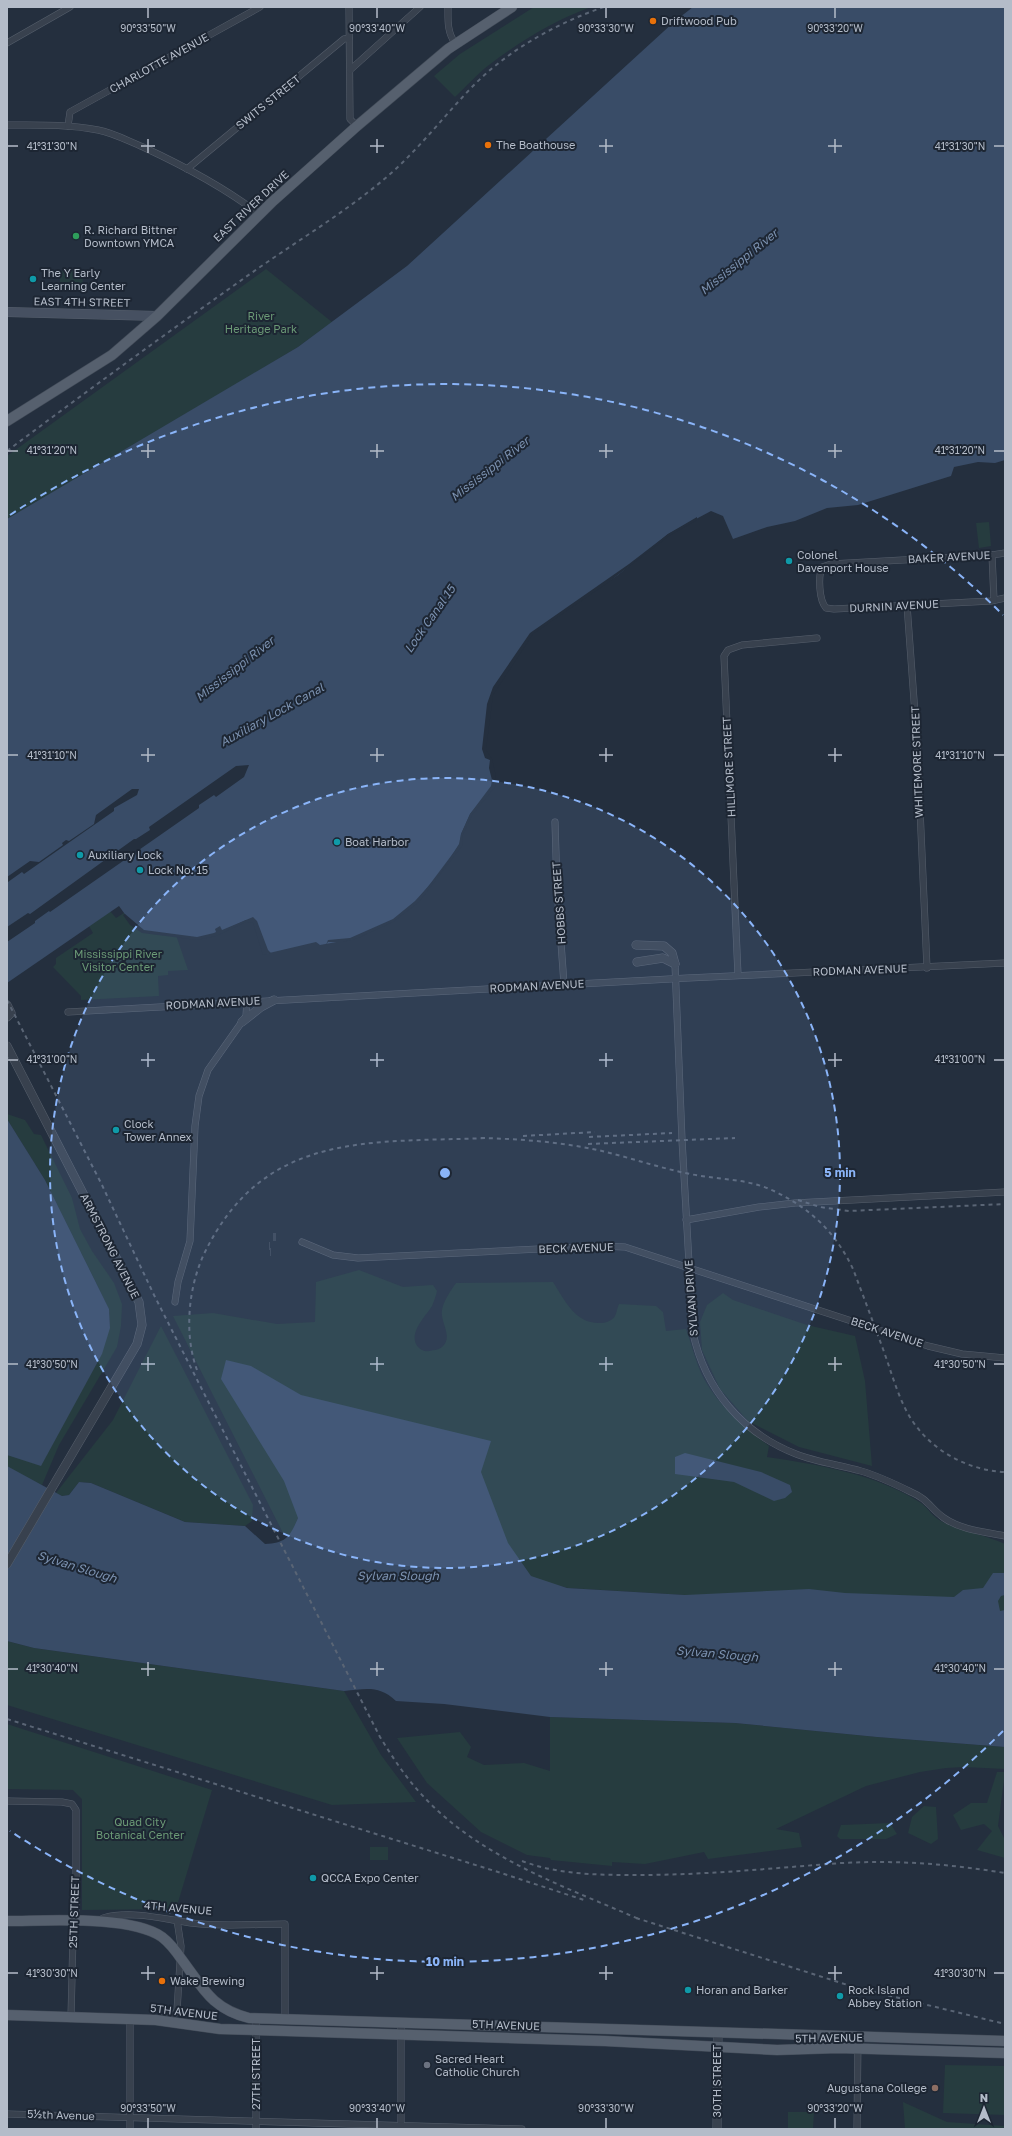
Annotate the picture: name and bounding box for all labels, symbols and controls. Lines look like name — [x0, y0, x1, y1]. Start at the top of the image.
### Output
place label: Driftwood Pub — [661, 14, 737, 27]
marker: Driftwood Pub — [648, 16, 658, 26]
text: 90°33'50"W — [120, 22, 176, 34]
text: 90°33'40"W — [349, 22, 405, 34]
text: 90°33'30"W — [578, 22, 634, 34]
text: 90°33'20"W — [807, 22, 863, 34]
street label: CHARLOTTE AVENUE — [107, 30, 211, 95]
street label: SWITS STREET — [233, 72, 303, 132]
place label: The Boathouse — [496, 138, 575, 151]
text: 41°31'30"N — [27, 140, 77, 152]
marker: The Boathouse — [483, 140, 493, 150]
text: 41°31'30"N — [935, 140, 985, 152]
street label: EAST RIVER DRIVE — [210, 167, 291, 244]
place label: R. Richard Bittner Downtown YMCA — [84, 223, 178, 249]
water label: Mississippi River — [697, 224, 782, 298]
marker: R. Richard Bittner Downtown YMCA — [71, 231, 81, 241]
place label: The Y Early Learning Center — [41, 266, 126, 292]
marker: The Y Early Learning Center — [28, 274, 38, 284]
street label: EAST 4TH STREET — [34, 294, 131, 309]
park label: River Heritage Park — [225, 309, 297, 335]
water label: Mississippi River — [447, 432, 534, 504]
text: 41°31'20"N — [27, 444, 77, 456]
text: 41°31'20"N — [935, 444, 985, 456]
place label: Colonel Davenport House — [797, 548, 889, 574]
street label: BAKER AVENUE — [907, 548, 991, 565]
marker: Colonel Davenport House — [784, 556, 794, 566]
water label: Lock Canal 15 — [401, 581, 459, 655]
street label: DURNIN AVENUE — [849, 597, 939, 614]
water label: Mississippi River — [192, 632, 279, 704]
water label: Auxiliary Lock Canal — [217, 679, 327, 749]
street label: WHITEMORE STREET — [908, 706, 925, 818]
street label: HILLMORE STREET — [719, 716, 738, 818]
text: 41°31'10"N — [27, 749, 77, 761]
text: 41°31'10"N — [935, 749, 985, 761]
place label: Boat Harbor — [345, 835, 409, 848]
marker: Boat Harbor — [332, 837, 342, 847]
place label: Auxiliary Lock — [88, 848, 162, 861]
marker: Auxiliary Lock — [75, 850, 85, 860]
street label: HOBBS STREET — [549, 861, 568, 945]
place label: Lock No. 15 — [148, 863, 208, 876]
marker: Lock No. 15 — [135, 865, 145, 875]
park label: Mississippi River Visitor Center — [74, 947, 163, 973]
street label: RODMAN AVENUE — [812, 961, 908, 978]
street label: RODMAN AVENUE — [489, 977, 585, 994]
street label: RODMAN AVENUE — [165, 994, 261, 1011]
text: 41°31'00"N — [27, 1053, 77, 1065]
text: 41°31'00"N — [935, 1053, 985, 1065]
place label: Clock Tower Annex — [124, 1117, 192, 1143]
marker: Clock Tower Annex — [111, 1125, 121, 1135]
text: 5 min — [824, 1165, 856, 1180]
centre of rings — [438, 1166, 452, 1180]
street label: ARMSTRONG AVENUE — [78, 1191, 143, 1301]
street label: BECK AVENUE — [538, 1240, 614, 1255]
street label: SYLVAN DRIVE — [681, 1259, 700, 1337]
street label: BECK AVENUE — [849, 1314, 925, 1349]
text: 41°30'50"N — [26, 1358, 78, 1370]
text: 41°30'50"N — [934, 1358, 986, 1370]
water label: Sylvan Slough — [36, 1547, 119, 1586]
water label: Sylvan Slough — [357, 1568, 440, 1583]
water label: Sylvan Slough — [676, 1642, 759, 1665]
text: 41°30'40"N — [26, 1662, 78, 1674]
text: 41°30'40"N — [934, 1662, 986, 1674]
park label: Quad City Botanical Center — [96, 1815, 185, 1841]
place label: QCCA Expo Center — [321, 1871, 419, 1884]
marker: QCCA Expo Center — [308, 1873, 318, 1883]
street label: 25TH STREET — [66, 1875, 81, 1948]
street label: 4TH AVENUE — [144, 1898, 213, 1917]
text: 10 min — [426, 1954, 464, 1969]
text: 41°30'30"N — [26, 1967, 78, 1979]
text: 41°30'30"N — [934, 1967, 986, 1979]
place label: Wake Brewing — [170, 1974, 245, 1987]
marker: Wake Brewing — [157, 1976, 167, 1986]
place label: Horan and Barker — [696, 1983, 789, 1996]
place label: Rock Island Abbey Station — [848, 1983, 922, 2009]
marker: Horan and Barker — [683, 1985, 693, 1995]
marker: Rock Island Abbey Station — [835, 1991, 845, 2001]
street label: 5TH AVENUE — [150, 2001, 219, 2022]
street label: 5TH AVENUE — [472, 2017, 540, 2032]
street label: 5TH AVENUE — [795, 2030, 863, 2045]
street label: 27TH STREET — [249, 2038, 262, 2110]
street label: 30TH STREET — [710, 2044, 723, 2117]
place label: Sacred Heart Catholic Church — [435, 2052, 519, 2078]
marker: Sacred Heart Catholic Church — [422, 2060, 432, 2070]
place label: Augustana College — [827, 2081, 927, 2094]
marker: Augustana College — [930, 2083, 940, 2093]
north arrow — [964, 2088, 1004, 2128]
text: N — [980, 2091, 988, 2104]
text: 90°33'50"W — [120, 2102, 176, 2114]
text: 90°33'40"W — [349, 2102, 405, 2114]
text: 90°33'30"W — [578, 2102, 634, 2114]
text: 90°33'20"W — [807, 2102, 863, 2114]
street label: 5½th Avenue — [27, 2107, 95, 2122]

